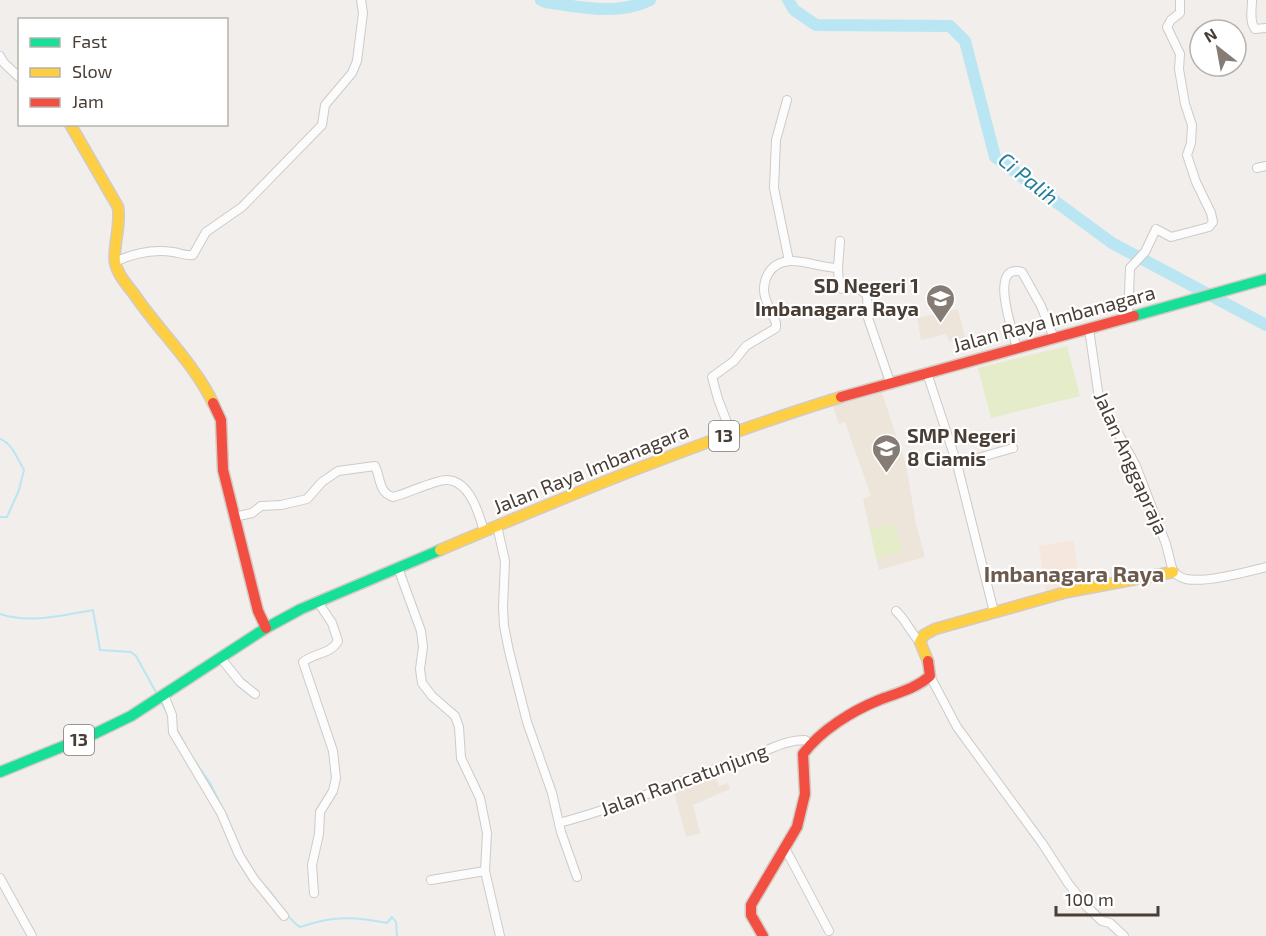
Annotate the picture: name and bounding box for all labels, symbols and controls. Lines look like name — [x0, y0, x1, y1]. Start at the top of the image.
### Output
legend — [18, 18, 228, 126]
north arrow — [1188, 18, 1248, 78]
text: N — [1200, 24, 1220, 46]
text: Fast — [72, 30, 107, 52]
text: Slow — [72, 60, 113, 82]
text: Jam — [72, 90, 104, 112]
water label: Ci Palih — [994, 146, 1064, 209]
place label: SD Negeri 1 Imbanagara Raya — [755, 273, 919, 321]
street label: Jalan Raya Imbanagara — [950, 279, 1158, 357]
school or university icon: SD Negeri 1 Imbanagara Raya — [924, 282, 956, 324]
street label: Jalan Anggapraja — [1090, 387, 1174, 538]
street label: Jalan Raya Imbanagara — [489, 418, 692, 518]
road number: 13 — [709, 421, 739, 451]
place label: SMP Negeri 8 Ciamis — [907, 423, 1016, 470]
school or university icon: SMP Negeri 8 Ciamis — [870, 432, 902, 474]
district label: Imbanagara Raya — [984, 560, 1164, 587]
road number: 13 — [64, 725, 94, 755]
street label: Jalan Rancatunjung — [597, 738, 771, 820]
scale bar — [1056, 879, 1158, 917]
text: 100 m — [1065, 888, 1114, 910]

